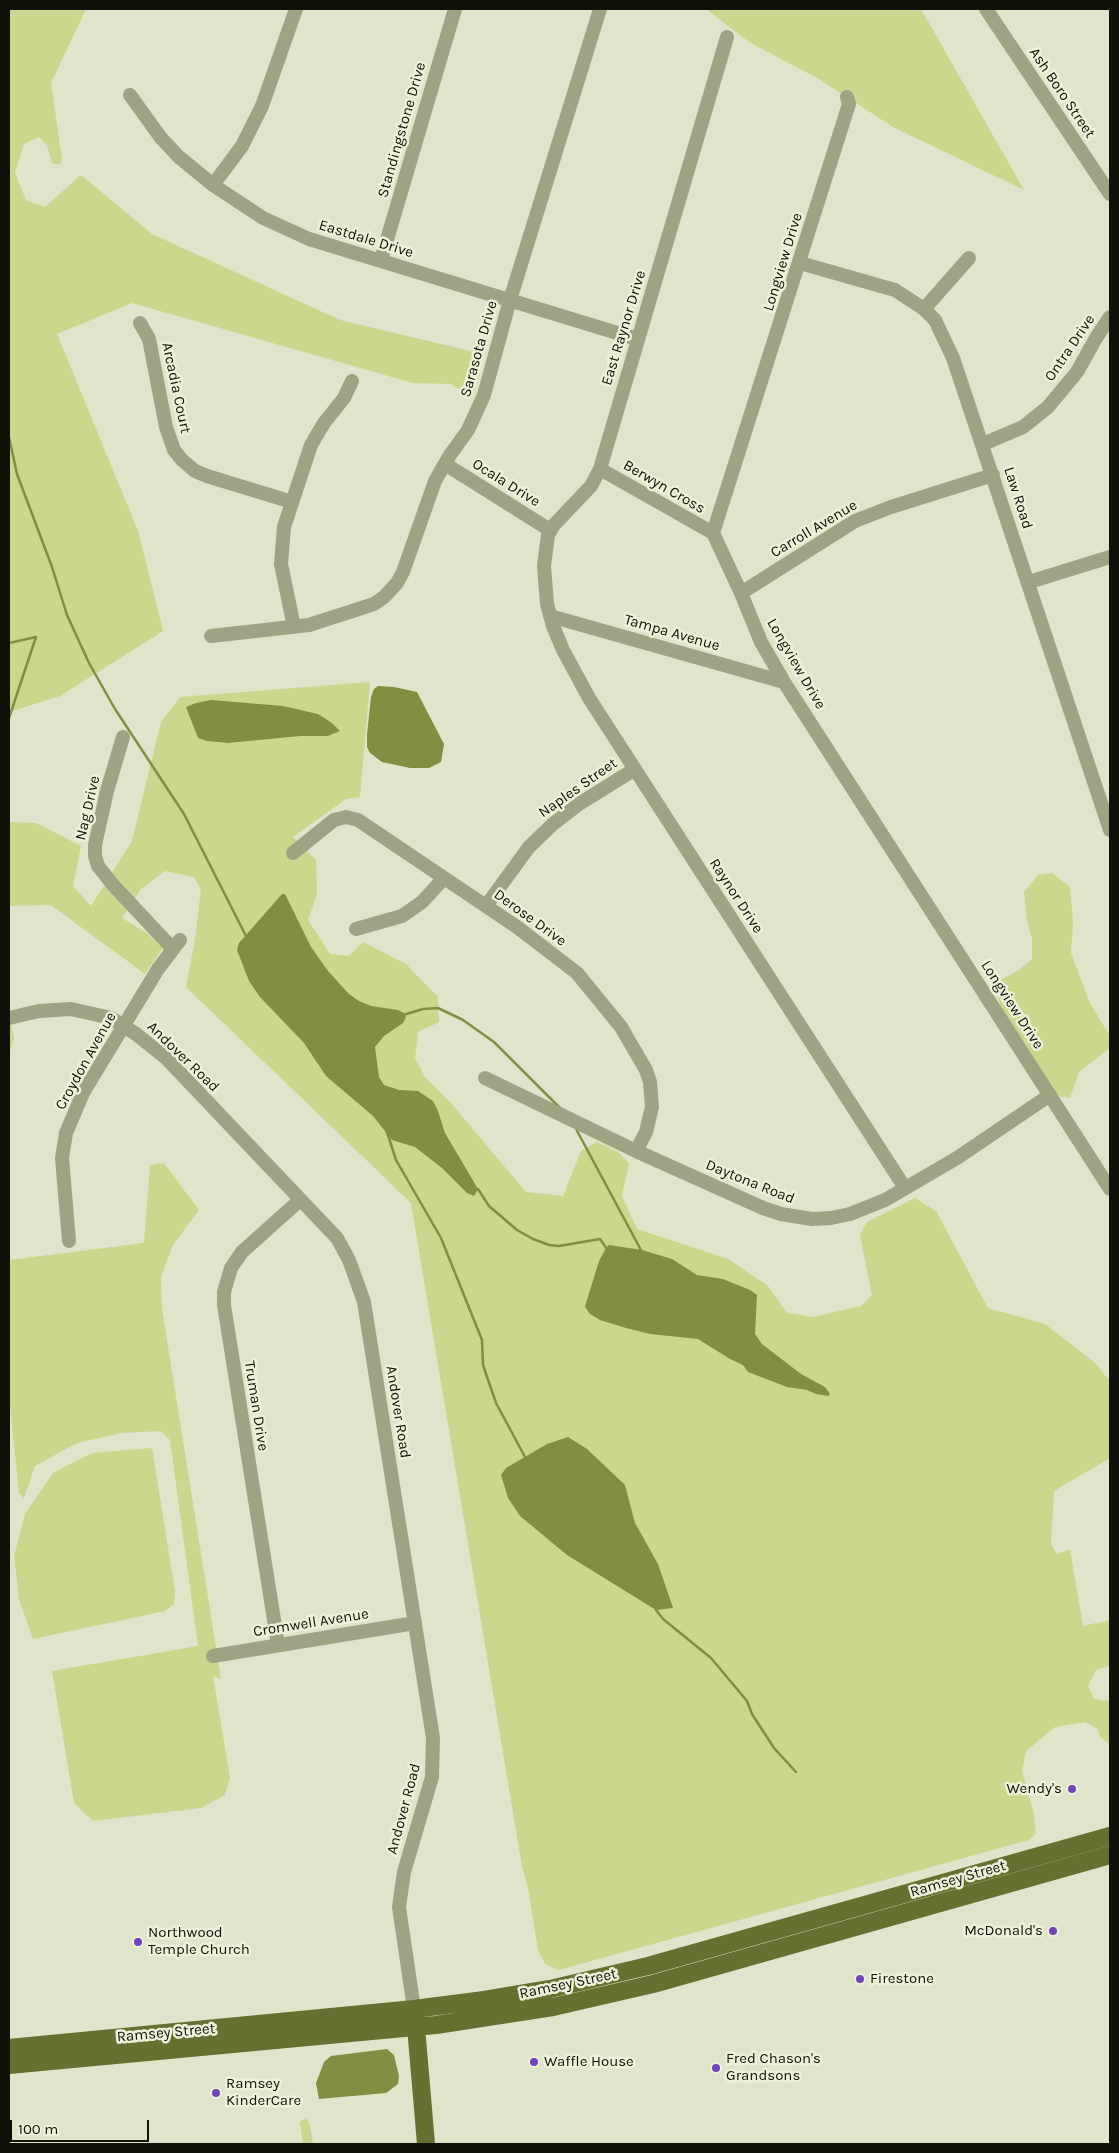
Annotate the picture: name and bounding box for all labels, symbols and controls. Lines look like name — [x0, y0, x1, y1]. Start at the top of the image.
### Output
street label: Ash Boro Street — [1025, 44, 1099, 142]
street label: Standingstone Drive — [374, 60, 430, 200]
street label: Longview Drive — [759, 211, 807, 313]
street label: Eastdale Drive — [317, 216, 415, 262]
street label: East Raynor Drive — [598, 268, 650, 388]
street label: Sarasota Drive — [457, 299, 501, 399]
street label: Ontra Drive — [1041, 311, 1099, 385]
street label: Arcadia Court — [158, 341, 194, 435]
street label: Ocala Drive — [469, 455, 543, 511]
street label: Berwyn Cross — [620, 456, 708, 518]
street label: Law Road — [1000, 465, 1036, 531]
street label: Carroll Avenue — [767, 496, 861, 562]
street label: Tampa Avenue — [622, 611, 722, 655]
street label: Longview Drive — [763, 615, 829, 713]
street label: Naples Street — [535, 754, 621, 822]
street label: Nag Drive — [72, 774, 104, 842]
street label: Raynor Drive — [705, 855, 767, 937]
street label: Derose Drive — [490, 886, 570, 950]
street label: Longview Drive — [977, 957, 1047, 1053]
street label: Croydon Avenue — [52, 1009, 120, 1113]
street label: Andover Road — [143, 1018, 223, 1096]
street label: Daytona Road — [703, 1156, 797, 1208]
street label: Truman Drive — [240, 1360, 272, 1452]
street label: Andover Road — [382, 1364, 414, 1460]
street label: Cromwell Avenue — [252, 1605, 370, 1641]
street label: Andover Road — [383, 1762, 425, 1856]
place label: Wendy's — [1007, 1780, 1062, 1798]
marker: Wendy's — [1066, 1783, 1078, 1795]
street label: Ramsey Street — [908, 1857, 1008, 1901]
place label: McDonald's — [964, 1922, 1043, 1940]
place label: Northwood Temple Church — [148, 1924, 250, 1959]
marker: McDonald's — [1047, 1925, 1059, 1937]
marker: Northwood Temple Church — [132, 1936, 144, 1948]
street label: Ramsey Street — [518, 1965, 618, 2003]
place label: Firestone — [870, 1970, 934, 1988]
marker: Firestone — [854, 1973, 866, 1985]
street label: Ramsey Street — [116, 2020, 216, 2046]
place label: Fred Chason's Grandsons — [726, 2050, 821, 2085]
place label: Waffle House — [544, 2053, 634, 2071]
marker: Waffle House — [528, 2056, 540, 2068]
marker: Fred Chason's Grandsons — [710, 2062, 722, 2074]
place label: Ramsey KinderCare — [226, 2075, 301, 2110]
marker: Ramsey KinderCare — [210, 2087, 222, 2099]
scale bar — [12, 2110, 151, 2142]
text: 100 m — [18, 2120, 58, 2138]

